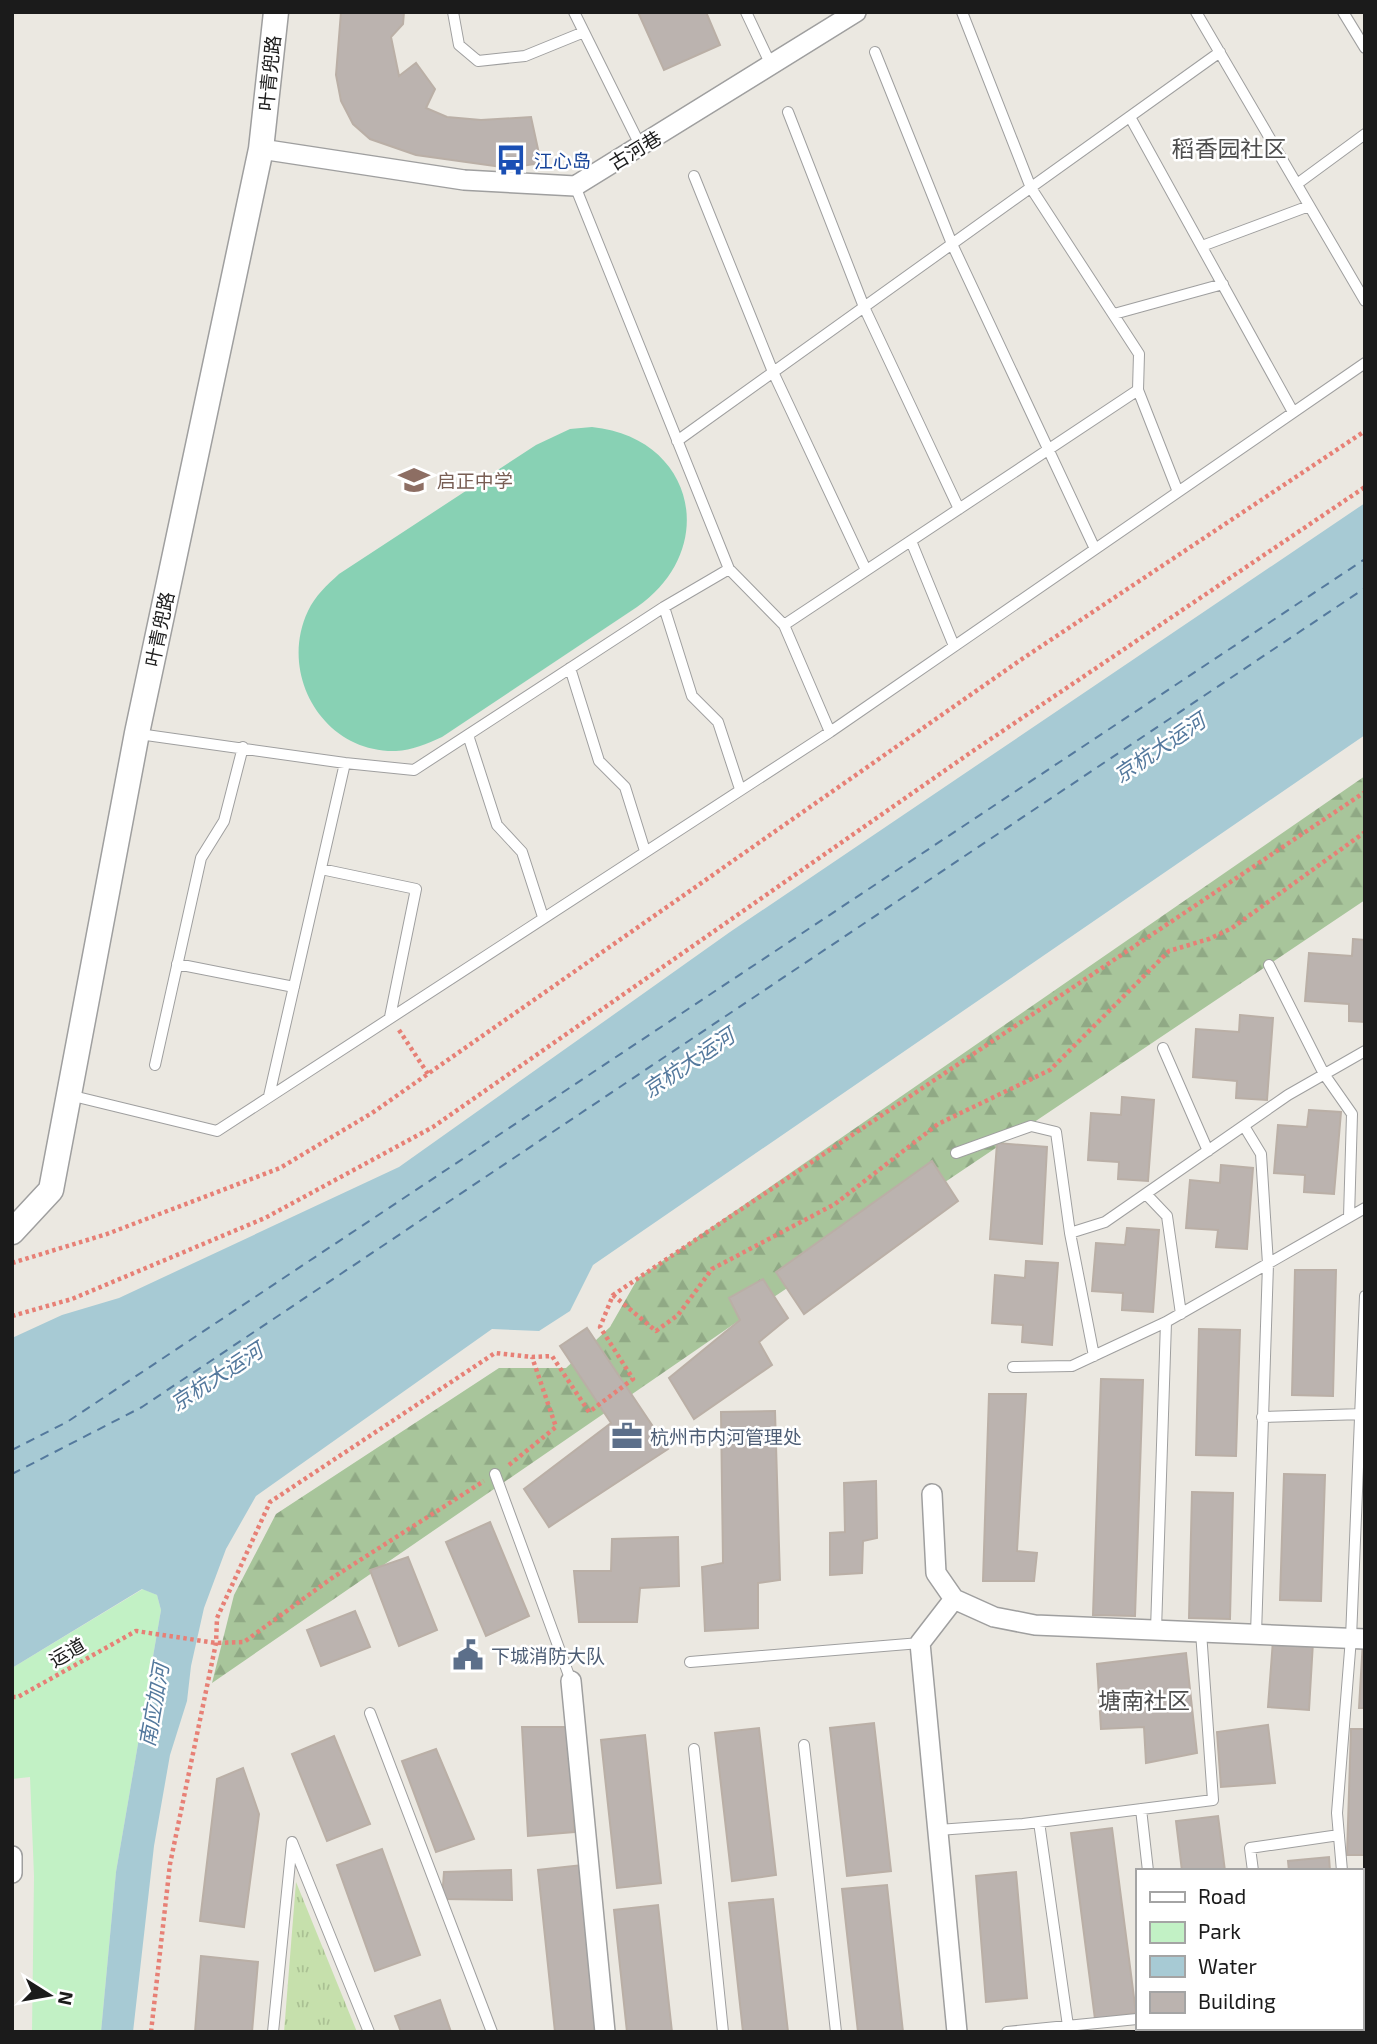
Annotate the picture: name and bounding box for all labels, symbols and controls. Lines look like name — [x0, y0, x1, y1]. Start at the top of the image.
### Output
street label: 叶青兜路 — [254, 34, 284, 112]
street label: 古河巷 — [605, 125, 665, 175]
district label: 稻香园社区 — [1172, 134, 1287, 162]
bus stop icon: 江心岛 — [494, 143, 528, 177]
place label: 江心岛 — [534, 149, 591, 172]
school or university icon: 启正中学 — [397, 463, 431, 497]
place label: 启正中学 — [437, 469, 513, 492]
street label: 叶青兜路 — [140, 589, 178, 669]
water label: 京杭大运河 — [1108, 705, 1213, 787]
water label: 京杭大运河 — [637, 1020, 742, 1102]
water label: 京杭大运河 — [165, 1335, 270, 1415]
office icon: 杭州市内河管理处 — [610, 1419, 644, 1453]
place label: 杭州市内河管理处 — [650, 1425, 802, 1448]
street label: 运道 — [45, 1633, 89, 1671]
public building icon: 下城消防大队 — [451, 1638, 485, 1672]
place label: 下城消防大队 — [491, 1644, 605, 1667]
water label: 南应加河 — [133, 1658, 173, 1749]
district label: 塘南社区 — [1098, 1686, 1190, 1714]
legend — [1136, 1869, 1363, 2030]
text: Road — [1198, 1883, 1246, 1908]
text: Park — [1198, 1918, 1241, 1943]
text: Water — [1198, 1953, 1257, 1978]
north arrow — [14, 1960, 84, 2030]
text: Building — [1198, 1988, 1276, 2013]
text: N — [54, 1989, 79, 2007]

